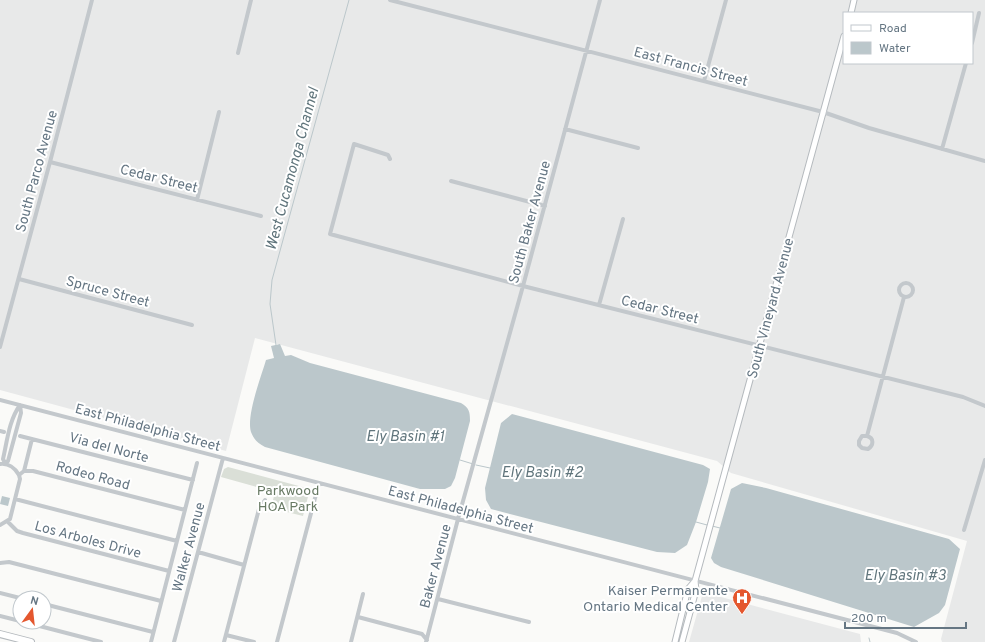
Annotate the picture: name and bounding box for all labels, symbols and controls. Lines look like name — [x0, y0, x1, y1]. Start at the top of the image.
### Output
legend — [843, 12, 973, 64]
text: Road — [879, 21, 907, 37]
text: Water — [879, 41, 911, 57]
street label: East Francis Street — [632, 44, 749, 91]
water label: West Cucamonga Channel — [263, 85, 325, 253]
street label: South Parco Avenue — [13, 109, 62, 234]
street label: South Baker Avenue — [506, 159, 555, 286]
street label: Cedar Street — [118, 162, 199, 197]
street label: South Vineyard Avenue — [745, 236, 798, 380]
street label: Spruce Street — [64, 273, 151, 312]
street label: Cedar Street — [619, 293, 700, 328]
street label: East Philadelphia Street — [73, 401, 222, 456]
water label: Ely Basin #1 — [366, 428, 445, 447]
street label: Via del Norte — [67, 430, 150, 467]
street label: Rodeo Road — [54, 458, 132, 495]
water label: Ely Basin #2 — [501, 464, 584, 483]
park label: Parkwood HOA Park — [257, 483, 319, 516]
street label: East Philadelphia Street — [386, 483, 535, 538]
street label: Walker Avenue — [169, 501, 210, 594]
street label: Los Arboles Drive — [32, 518, 143, 563]
street label: Baker Avenue — [417, 522, 456, 610]
water label: Ely Basin #3 — [864, 567, 946, 586]
place label: Kaiser Permanente Ontario Medical Center — [583, 583, 729, 616]
hospital icon: Kaiser Permanente Ontario Medical Center — [731, 587, 753, 615]
north arrow — [12, 590, 52, 630]
text: N — [29, 594, 40, 609]
scale bar — [845, 604, 966, 630]
text: 200 m — [851, 611, 887, 627]

